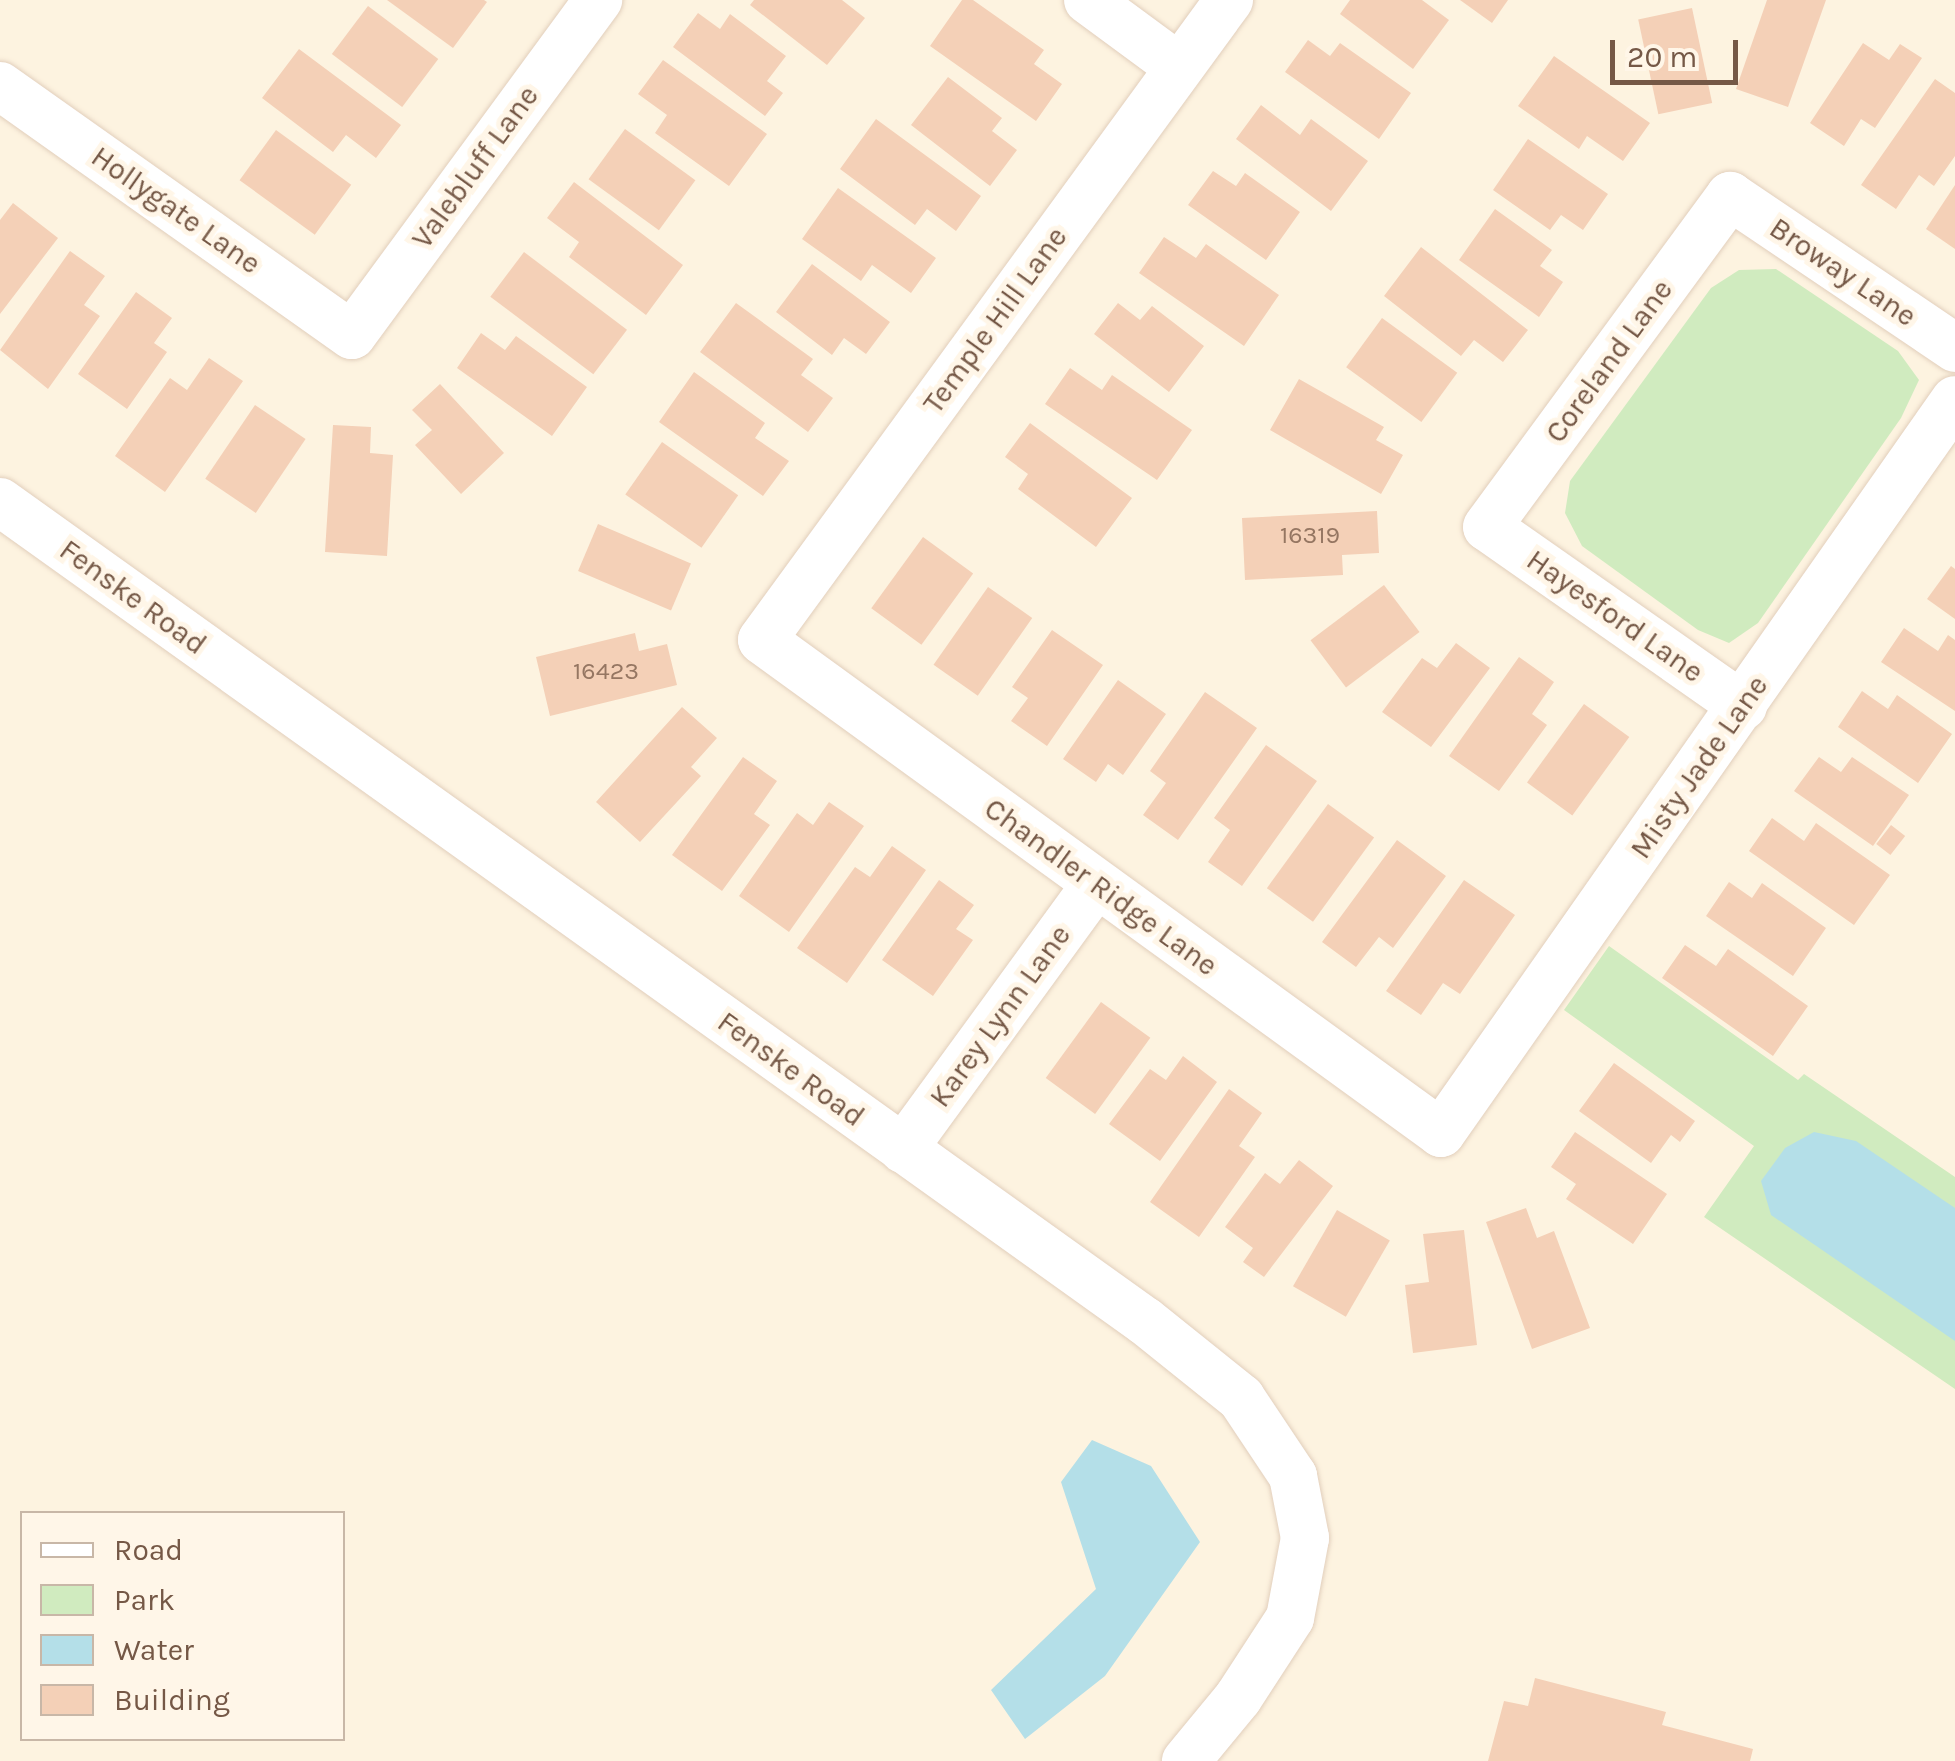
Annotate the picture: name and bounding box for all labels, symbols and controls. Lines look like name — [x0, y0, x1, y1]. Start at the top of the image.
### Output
scale bar — [1615, 20, 1742, 82]
text: 20 m — [1627, 39, 1697, 75]
street label: Valebluff Lane — [404, 79, 546, 255]
street label: Hollygate Lane — [84, 138, 268, 282]
street label: Broway Lane — [1763, 210, 1923, 334]
street label: Temple Hill Lane — [915, 220, 1075, 420]
street label: Coreland Lane — [1538, 272, 1680, 450]
house number: 16319 — [1280, 520, 1340, 550]
street label: Fenske Road — [53, 532, 213, 662]
street label: Hayesford Lane — [1520, 542, 1710, 690]
house number: 16423 — [573, 656, 639, 686]
street label: Misty Jade Lane — [1622, 668, 1776, 866]
street label: Chandler Ridge Lane — [977, 790, 1225, 984]
street label: Karey Lynn Lane — [922, 918, 1078, 1114]
street label: Fenske Road — [711, 1004, 871, 1134]
legend — [20, 1511, 345, 1741]
text: Road — [114, 1532, 183, 1568]
text: Park — [114, 1582, 175, 1618]
text: Water — [114, 1632, 194, 1668]
text: Building — [114, 1682, 230, 1718]

